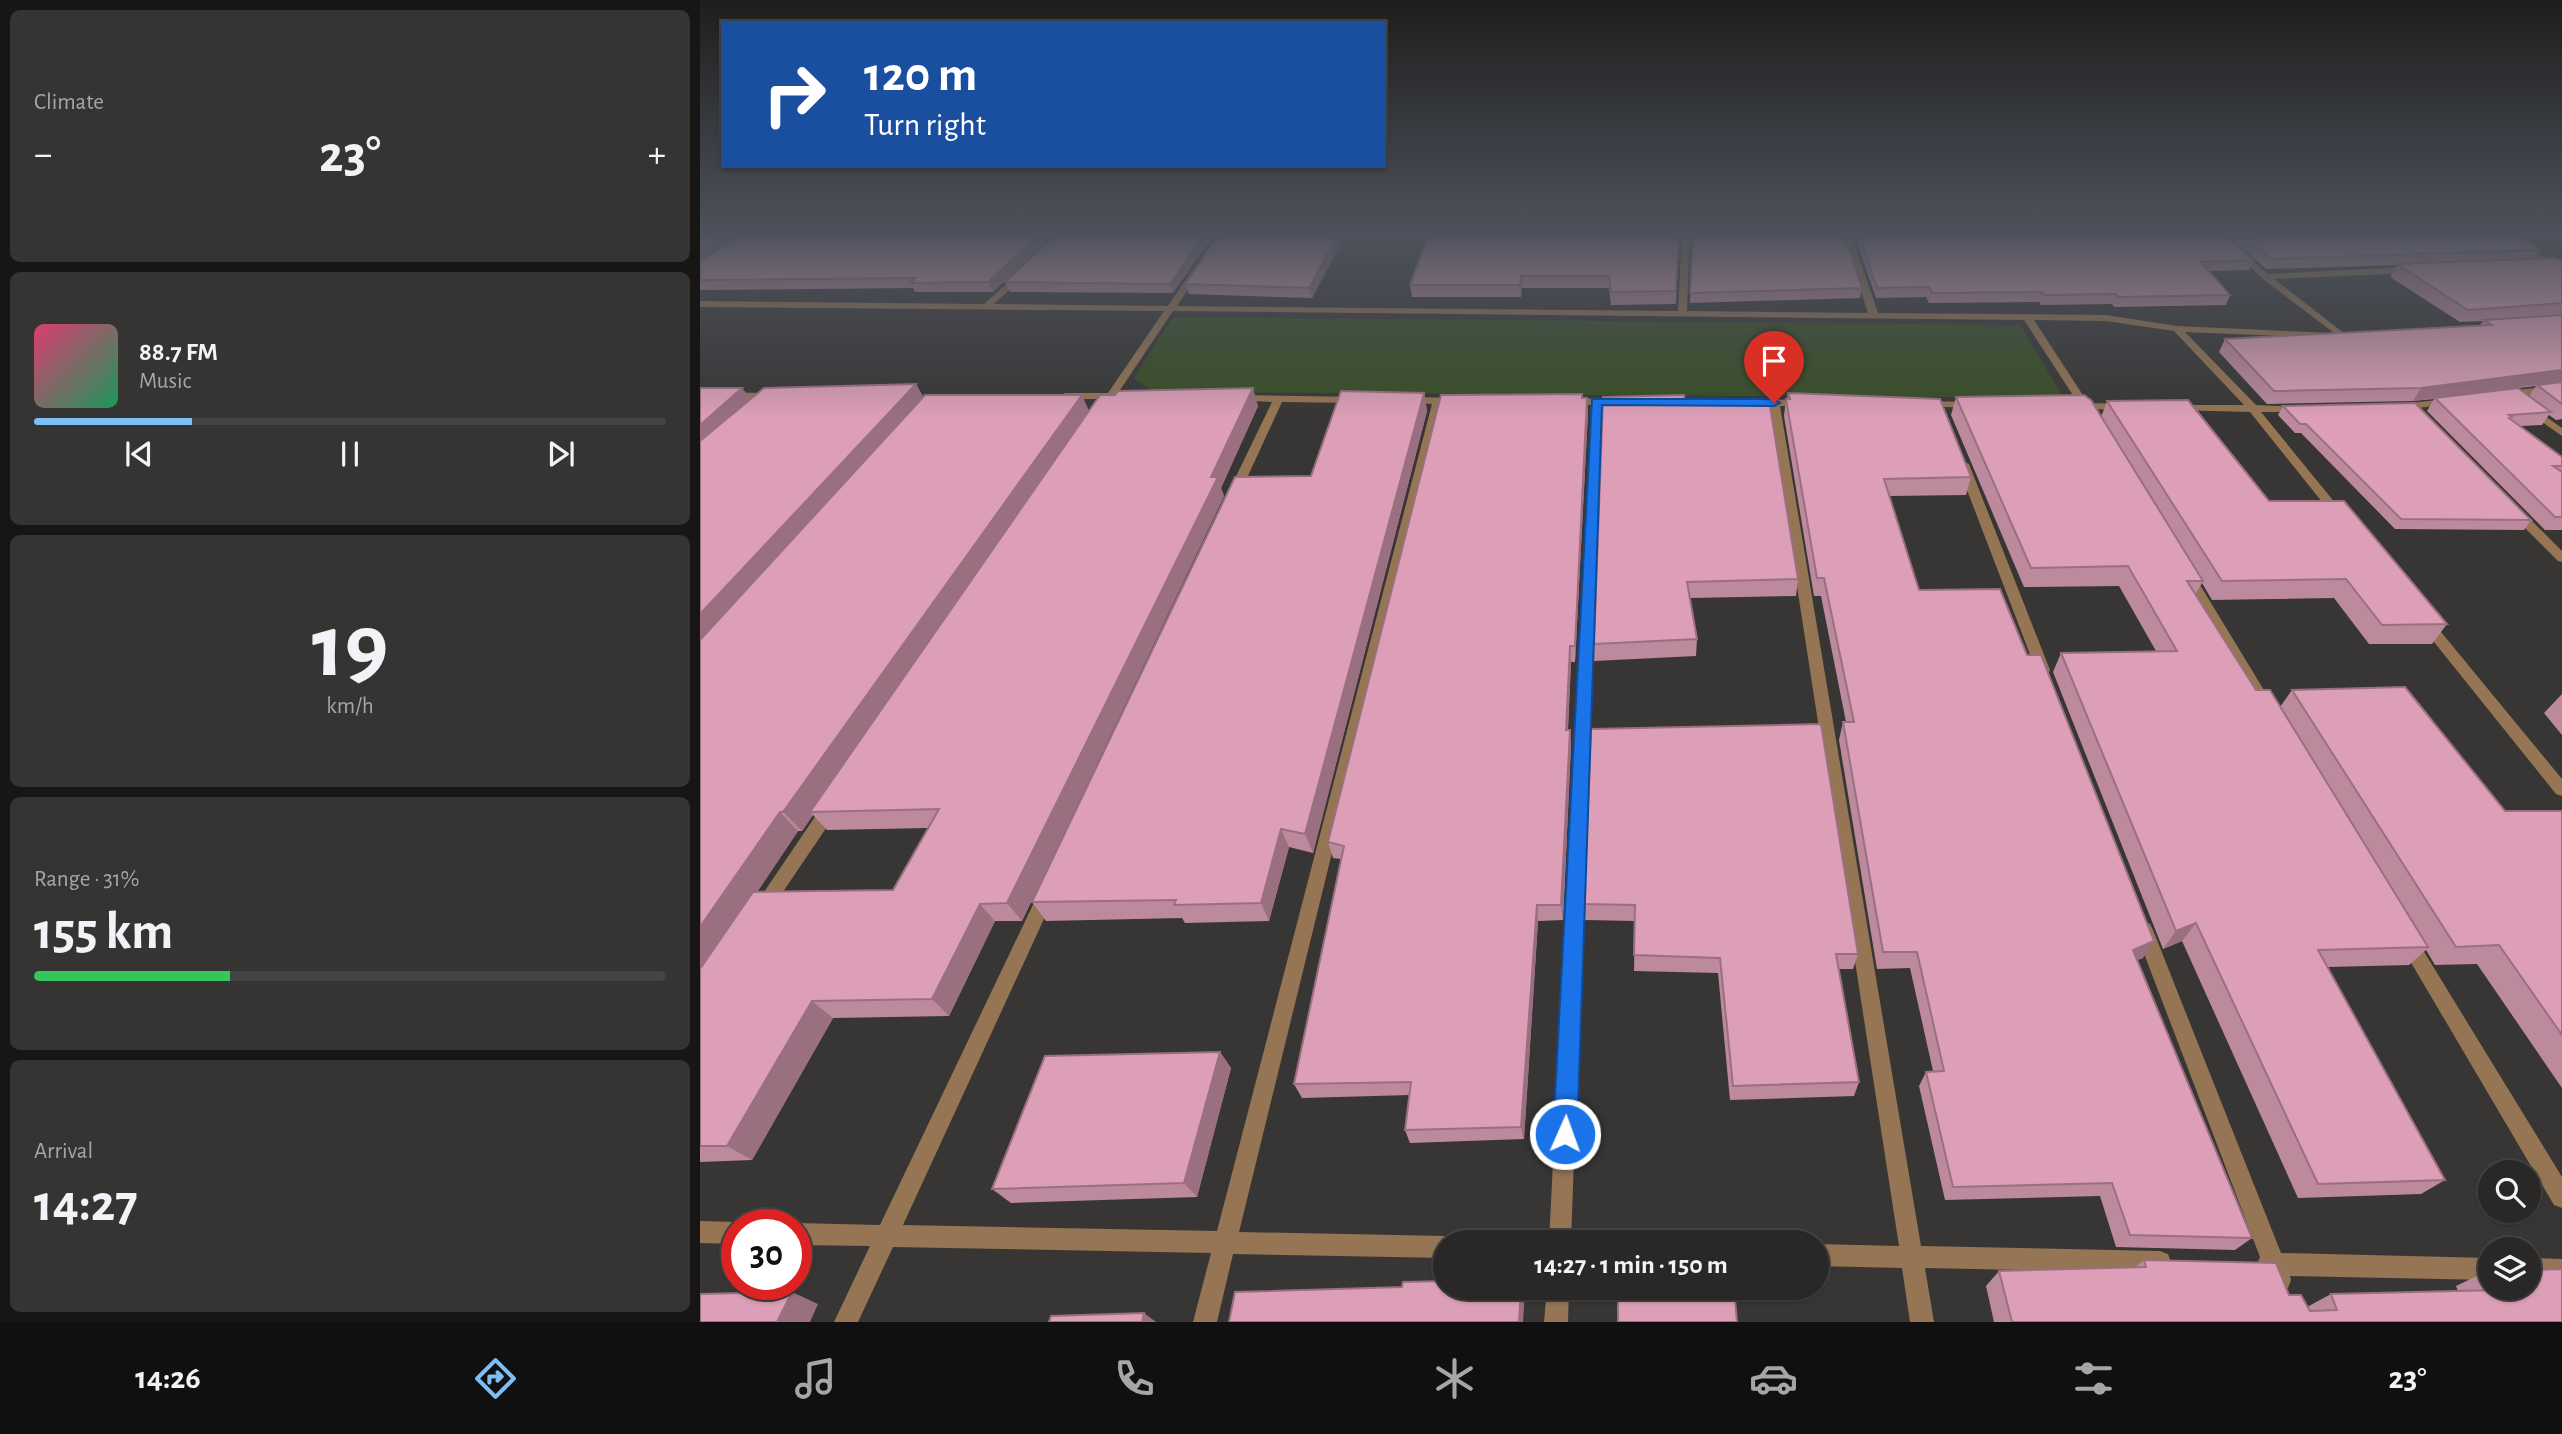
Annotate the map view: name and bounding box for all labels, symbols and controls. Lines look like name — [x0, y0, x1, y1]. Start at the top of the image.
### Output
icon: right — [749, 49, 840, 140]
text: 120 m — [864, 51, 977, 100]
text: Climate — [34, 91, 104, 114]
text: Turn right — [864, 109, 986, 141]
text: 23° — [319, 129, 381, 181]
text: − — [34, 136, 52, 174]
text: + — [648, 136, 666, 174]
pin — [1744, 331, 1804, 403]
text: 88.7 FM — [139, 339, 218, 365]
icon: arrive — [1755, 342, 1793, 380]
text: Music — [139, 370, 191, 393]
icon: previous — [120, 435, 158, 473]
icon: pause — [331, 435, 369, 473]
icon: next — [542, 435, 580, 473]
text: 19 — [312, 602, 388, 693]
text: km/h — [326, 695, 374, 718]
text: Range · 31% — [34, 868, 140, 891]
text: 155 km — [34, 906, 173, 958]
position arrow — [1528, 1097, 1602, 1171]
text: Arrival — [34, 1140, 93, 1163]
map controls — [2478, 1160, 2541, 1300]
button: search — [2478, 1160, 2541, 1223]
text: 14:27 — [34, 1178, 138, 1230]
speed limit sign: 30 — [721, 1209, 812, 1300]
button: layers — [2478, 1237, 2541, 1300]
text: 14:27 · 1 min · 150 m — [1534, 1252, 1728, 1278]
icon: directions — [471, 1354, 520, 1403]
icon: music — [791, 1354, 840, 1403]
icon: phone — [1110, 1354, 1159, 1403]
icon: climate — [1430, 1354, 1479, 1403]
icon: car — [1749, 1354, 1798, 1403]
icon: filters — [2069, 1354, 2118, 1403]
text: 14:26 — [135, 1362, 201, 1394]
text: 23° — [2388, 1362, 2427, 1394]

